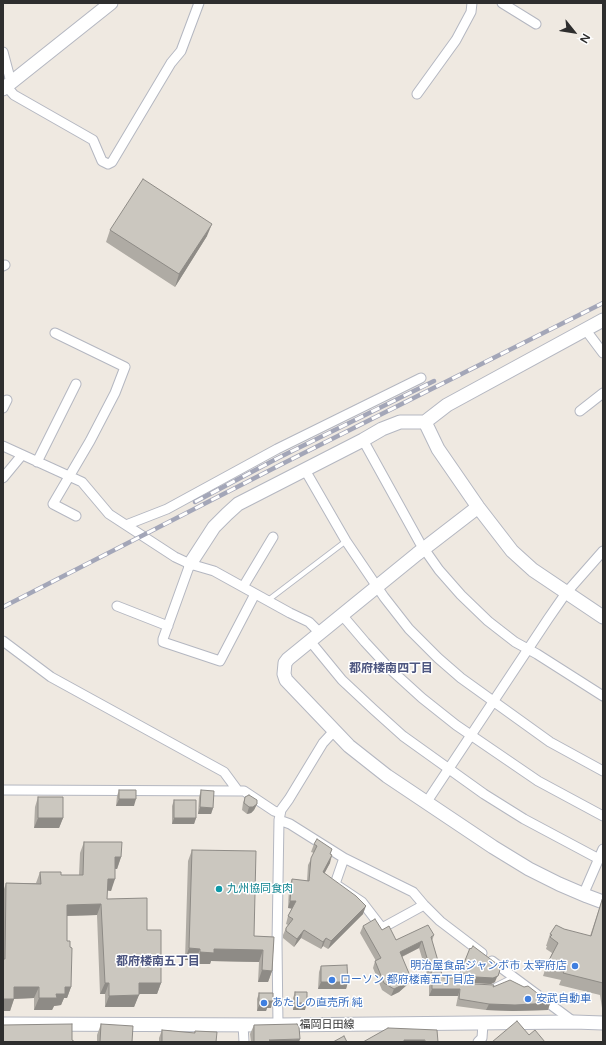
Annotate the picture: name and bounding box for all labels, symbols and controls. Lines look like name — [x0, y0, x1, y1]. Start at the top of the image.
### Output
north arrow — [554, 12, 594, 52]
text: N — [577, 31, 593, 45]
district label: 都府楼南四丁目 — [349, 662, 433, 676]
place label: 九州協同食肉 — [227, 882, 293, 896]
marker: 九州協同食肉 — [214, 884, 224, 894]
district label: 都府楼南五丁目 — [116, 955, 200, 969]
place label: 明治屋食品ジャンボ市 太宰府店 — [410, 959, 567, 973]
marker: 明治屋食品ジャンボ市 太宰府店 — [570, 961, 580, 971]
place label: ローソン 都府楼南五丁目店 — [340, 973, 475, 987]
marker: ローソン 都府楼南五丁目店 — [327, 975, 337, 985]
place label: 安武自動車 — [536, 992, 591, 1006]
marker: 安武自動車 — [523, 994, 533, 1004]
place label: あたしの直売所 純 — [272, 996, 363, 1010]
marker: あたしの直売所 純 — [259, 998, 269, 1008]
street label: 福岡日田線 — [300, 1018, 354, 1032]

